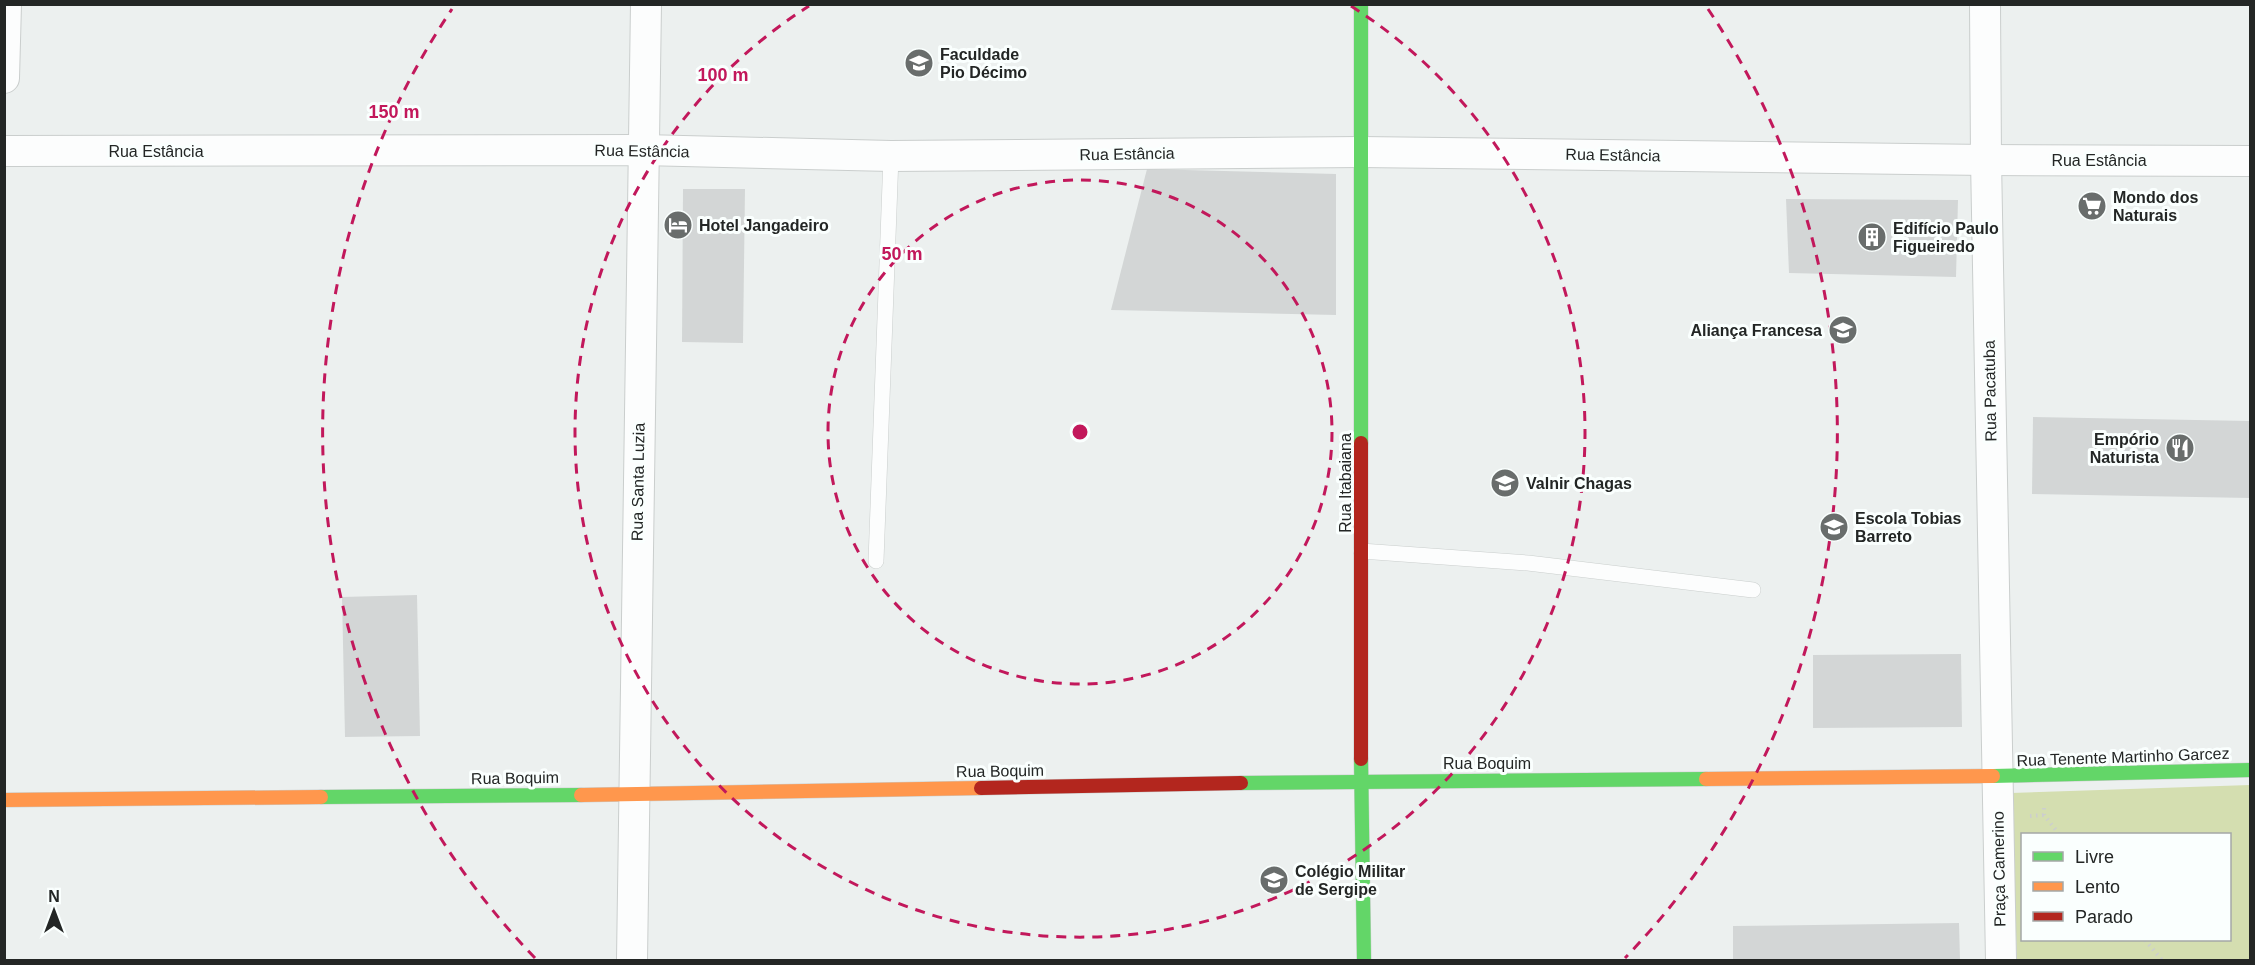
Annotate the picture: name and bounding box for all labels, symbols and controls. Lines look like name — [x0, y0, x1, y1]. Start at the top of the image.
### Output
place label: Faculdade Pio Décimo — [940, 46, 1027, 81]
school or university icon: Faculdade Pio Décimo — [903, 47, 935, 79]
text: 100 m — [697, 65, 749, 85]
text: 150 m — [368, 102, 420, 122]
street label: Rua Estância — [594, 142, 690, 160]
street label: Rua Estância — [108, 143, 204, 160]
street label: Rua Estância — [1079, 145, 1175, 163]
street label: Rua Estância — [1565, 146, 1661, 164]
street label: Rua Estância — [2051, 152, 2147, 169]
place label: Mondo dos Naturais — [2113, 189, 2198, 224]
supermarket icon: Mondo dos Naturais — [2076, 190, 2108, 222]
hotel icon: Hotel Jangadeiro — [662, 209, 694, 241]
place label: Hotel Jangadeiro — [699, 217, 829, 234]
place label: Edifício Paulo Figueiredo — [1893, 220, 1999, 255]
building icon: Edifício Paulo Figueiredo — [1856, 221, 1888, 253]
text: 50 m — [881, 244, 923, 264]
school or university icon: Aliança Francesa — [1827, 314, 1859, 346]
place label: Aliança Francesa — [1690, 322, 1822, 339]
street label: Rua Pacatuba — [1981, 340, 1999, 442]
centre of rings — [1070, 422, 1090, 442]
street label: Rua Santa Luzia — [628, 423, 648, 541]
place label: Empório Naturista — [2090, 431, 2159, 466]
restaurant icon: Empório Naturista — [2164, 432, 2196, 464]
street label: Rua Itabaiana — [1337, 433, 1354, 533]
school or university icon: Valnir Chagas — [1489, 467, 1521, 499]
place label: Valnir Chagas — [1526, 475, 1632, 492]
place label: Escola Tobias Barreto — [1855, 510, 1962, 545]
school or university icon: Escola Tobias Barreto — [1818, 511, 1850, 543]
street label: Rua Tenente Martinho Garcez — [2016, 745, 2230, 769]
street label: Rua Boquim — [1443, 755, 1531, 772]
street label: Rua Boquim — [956, 762, 1044, 780]
street label: Rua Boquim — [471, 769, 559, 787]
street label: Praça Camerino — [1989, 811, 2009, 927]
legend — [2021, 833, 2231, 941]
text: Livre — [2075, 847, 2114, 867]
place label: Colégio Militar de Sergipe — [1295, 863, 1405, 898]
school or university icon: Colégio Militar de Sergipe — [1258, 864, 1290, 896]
text: Lento — [2075, 877, 2120, 897]
north arrow — [24, 881, 84, 941]
text: N — [48, 888, 60, 905]
text: Parado — [2075, 907, 2133, 927]

